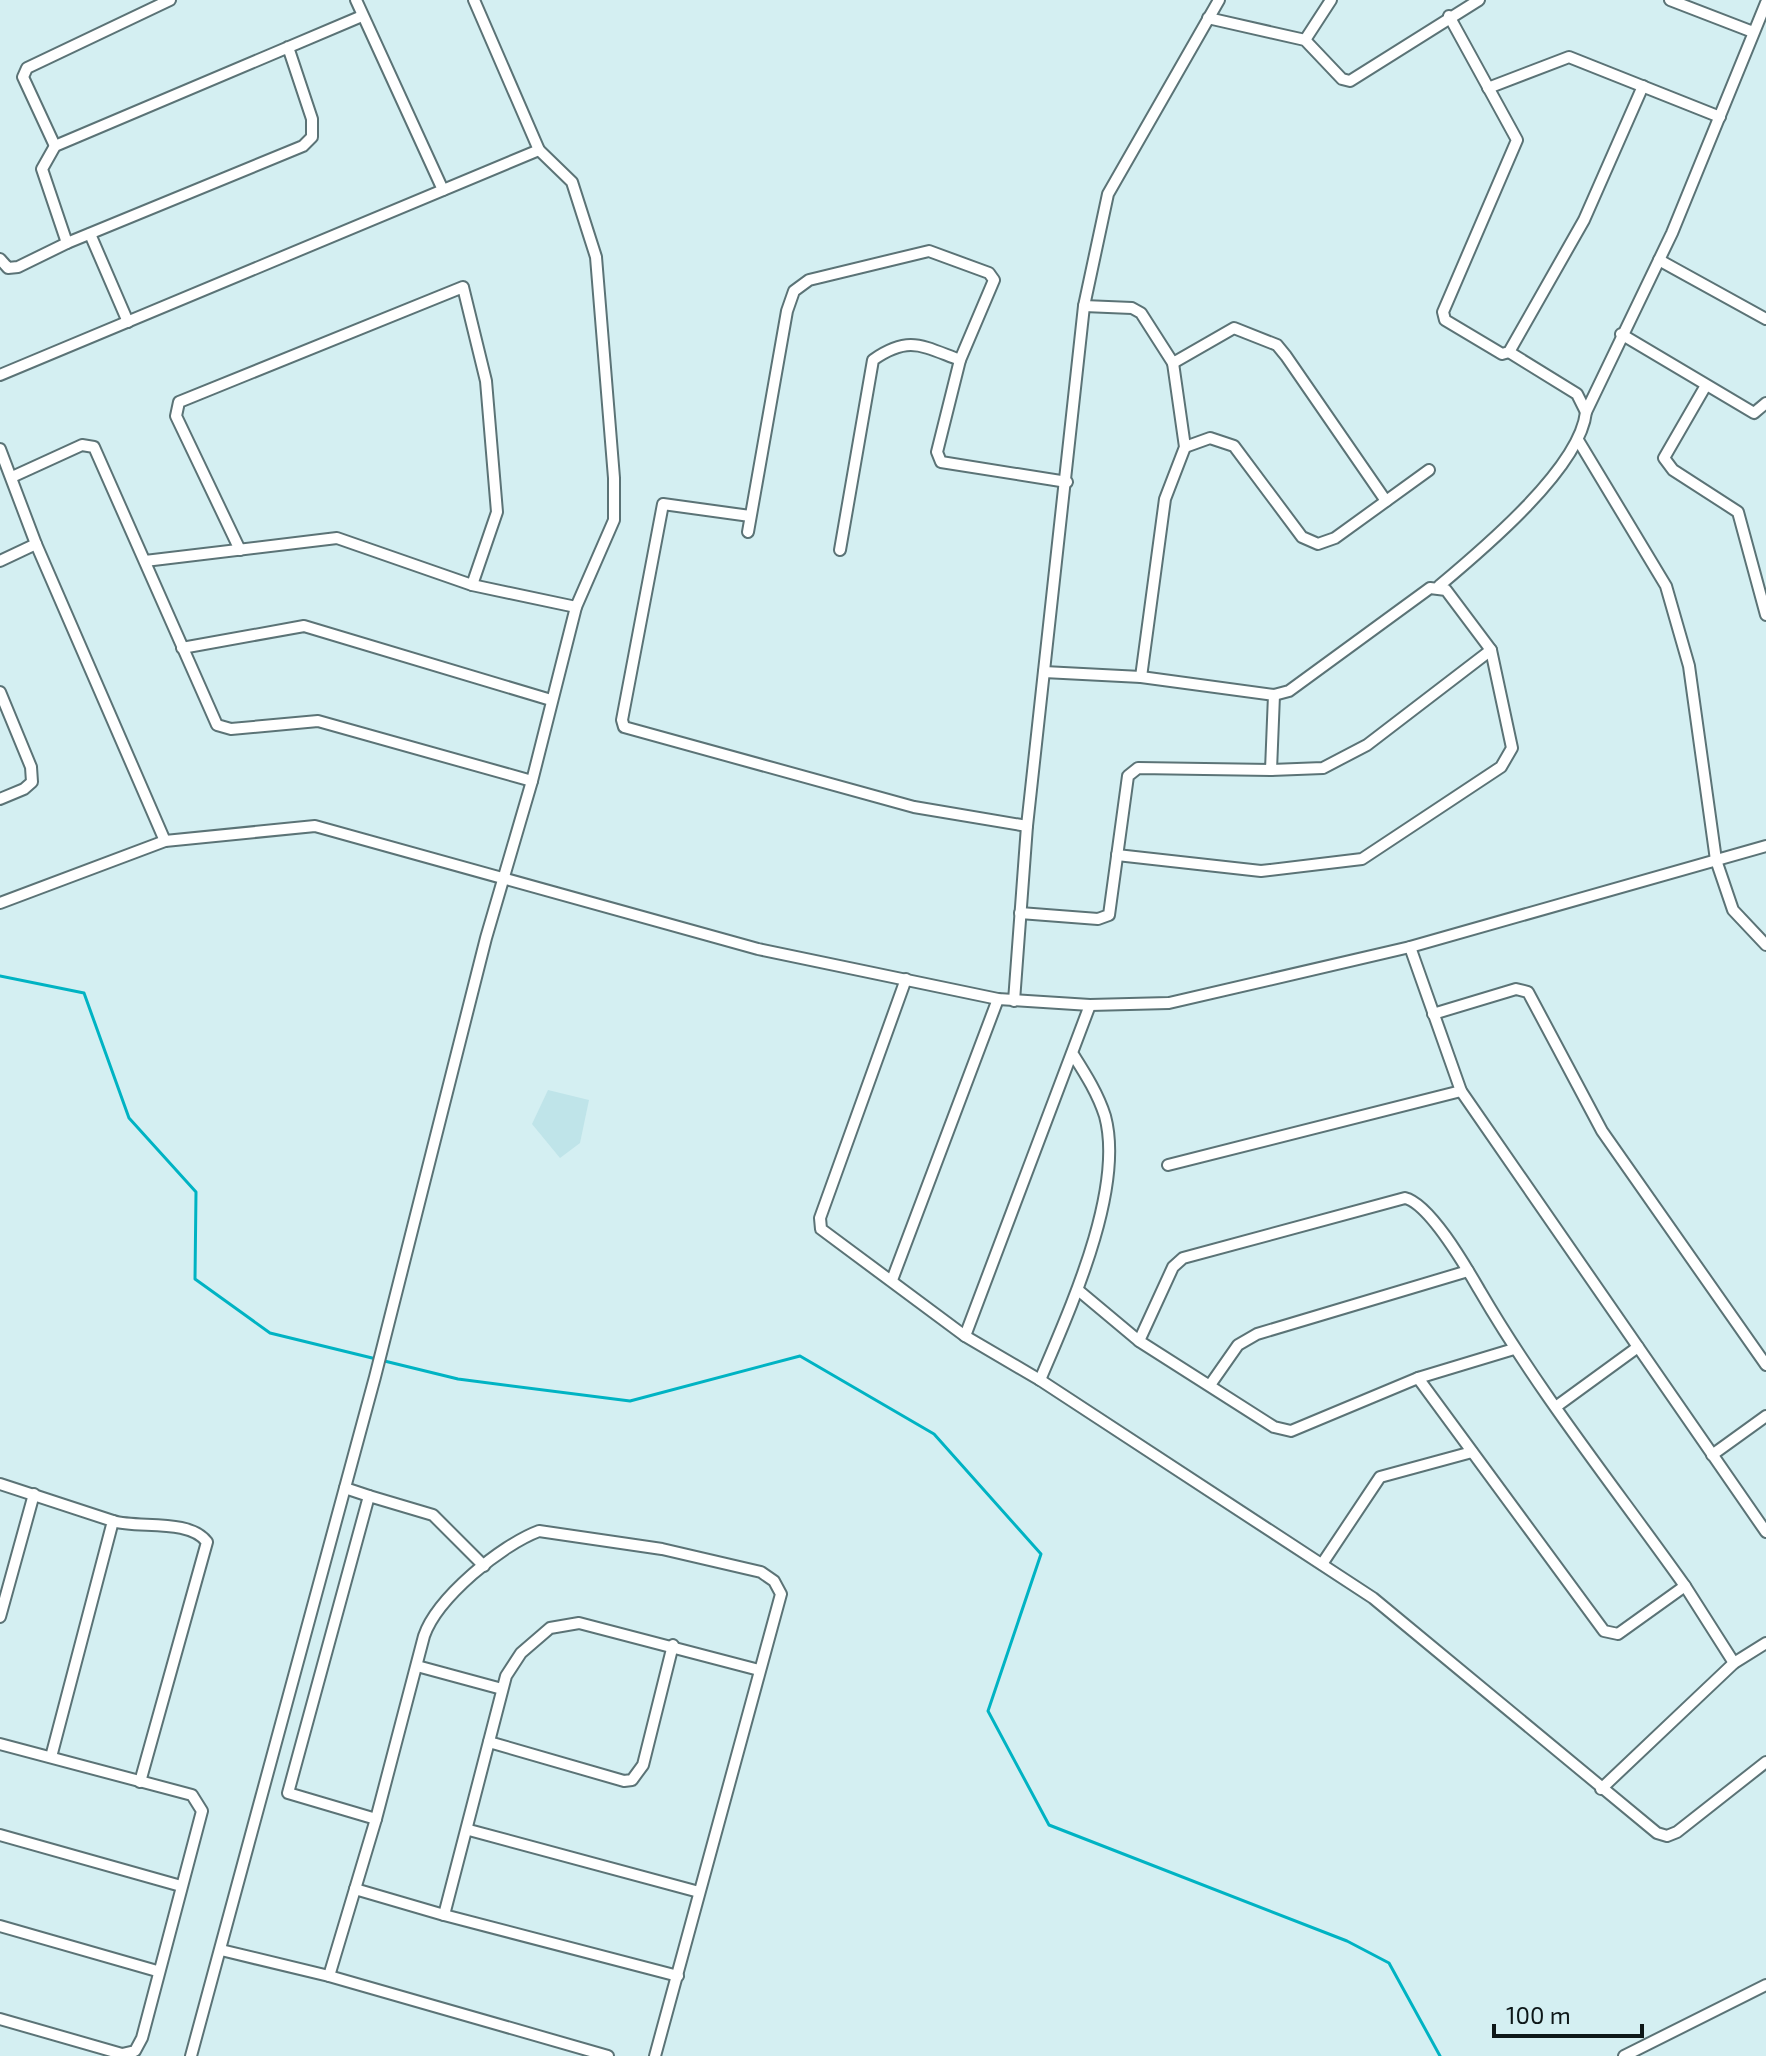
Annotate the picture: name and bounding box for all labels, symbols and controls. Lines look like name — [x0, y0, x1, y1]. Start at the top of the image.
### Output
scale bar — [1494, 1988, 1642, 2038]
text: 100 m — [1506, 2000, 1571, 2029]

